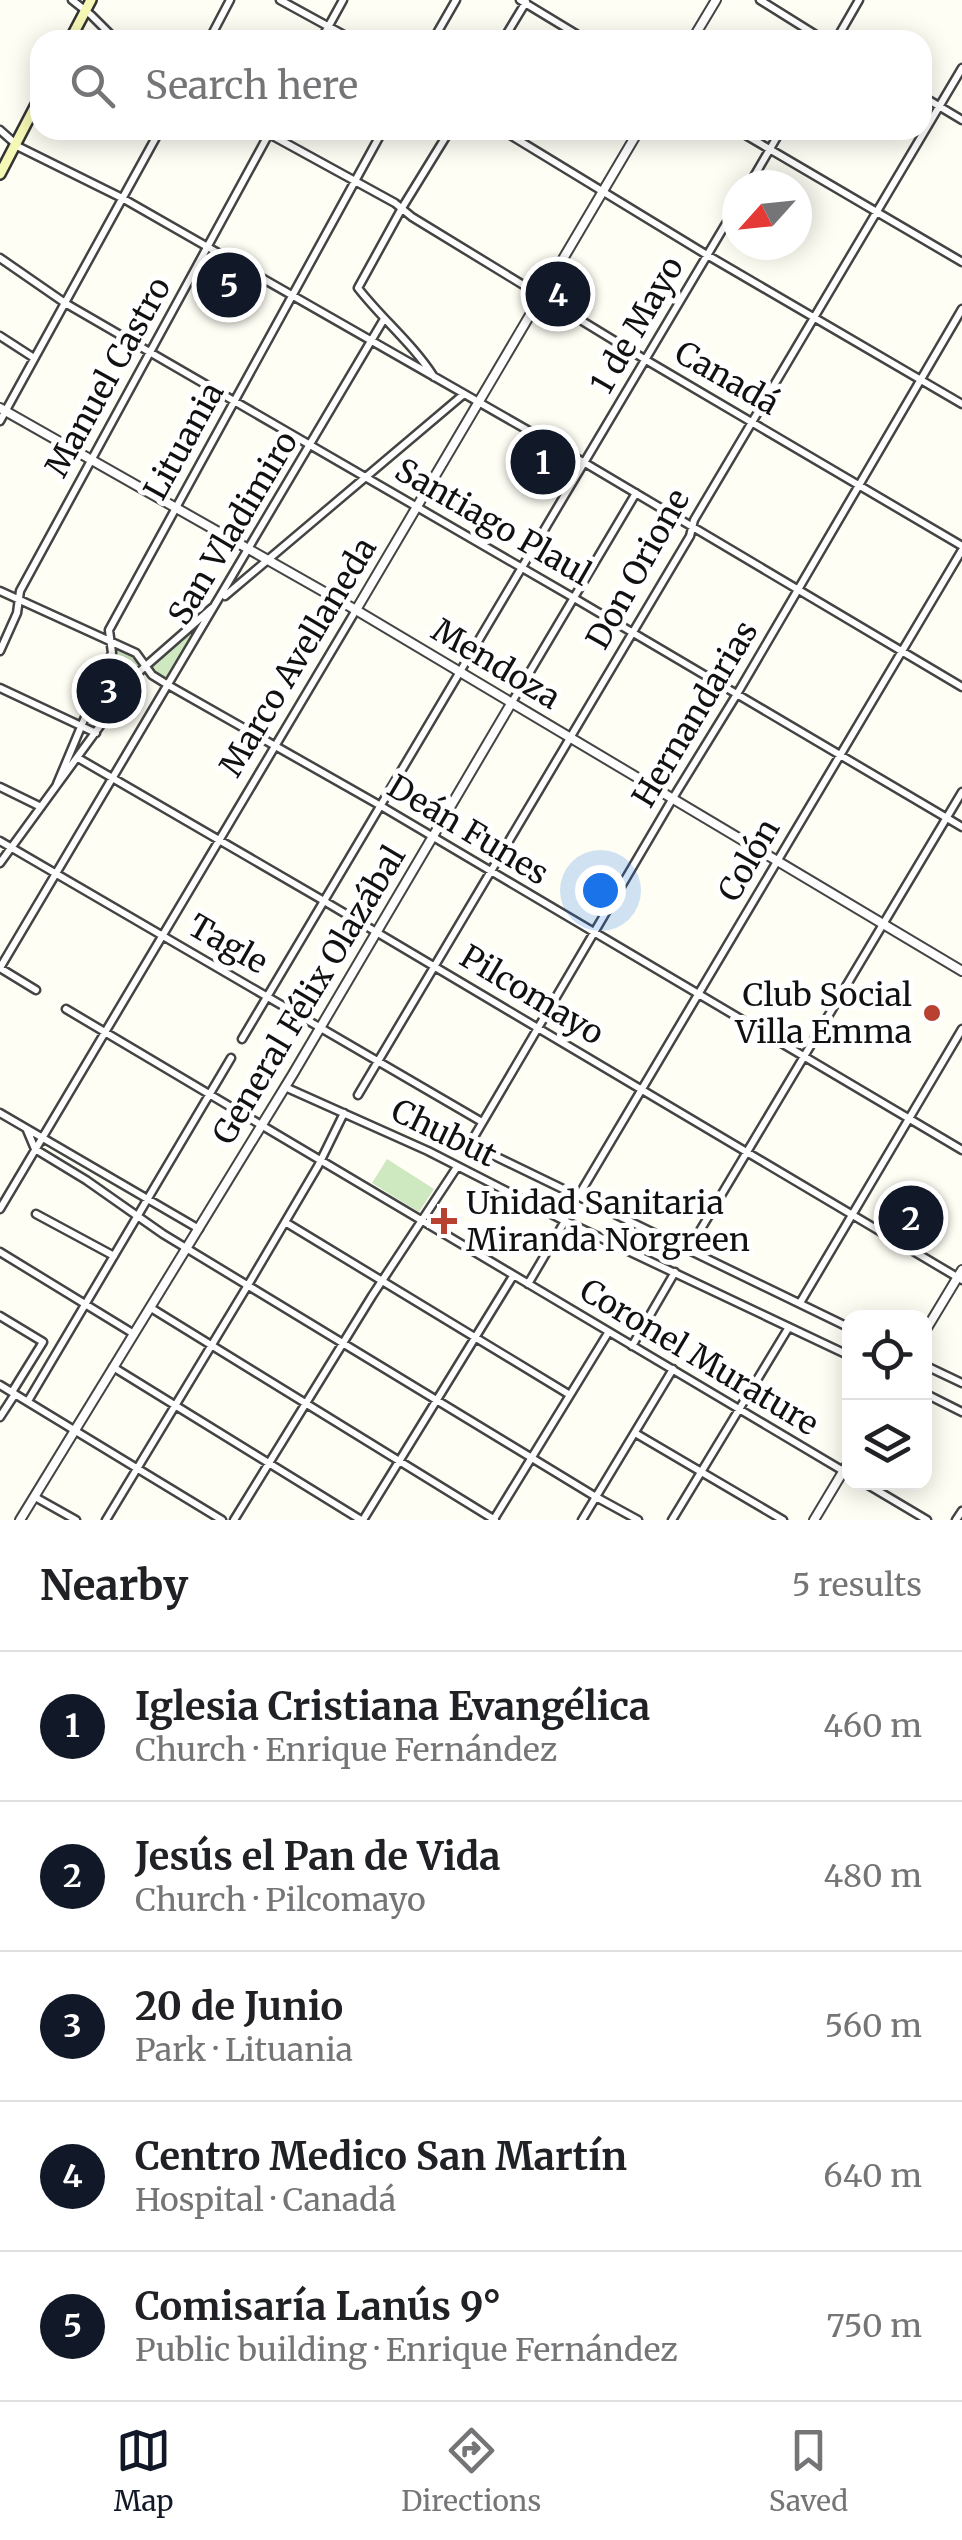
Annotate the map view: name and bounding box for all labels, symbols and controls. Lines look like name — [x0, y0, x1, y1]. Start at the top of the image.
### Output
search box — [30, 30, 932, 140]
icon: search — [65, 58, 120, 113]
text: Search here — [145, 62, 358, 109]
north arrow — [722, 170, 812, 260]
pin: 5 — [196, 248, 262, 322]
street label: 1 de Mayo — [582, 250, 692, 400]
pin: 4 — [526, 256, 590, 332]
street label: Manuel Castro — [37, 270, 179, 484]
street label: Canadá — [668, 332, 786, 424]
street label: Lituania — [135, 375, 233, 507]
street label: San Vladimiro — [160, 424, 306, 632]
pin: 1 — [510, 424, 576, 500]
street label: Santiago Plaul — [388, 450, 598, 594]
street label: Don Orione — [578, 482, 698, 656]
street label: Marco Avellaneda — [211, 530, 385, 784]
street label: Mendoza — [425, 610, 567, 718]
street label: Hernandarias — [624, 614, 766, 814]
pin: 3 — [76, 654, 142, 728]
street label: Deán Funes — [380, 766, 556, 894]
street label: Colón — [710, 812, 788, 908]
street label: General Félix Olazábal — [204, 838, 414, 1152]
your location — [575, 865, 626, 916]
street label: Tagle — [181, 906, 275, 982]
street label: Pilcomayo — [453, 937, 611, 1053]
place label: Club Social Villa Emma — [734, 975, 912, 1052]
marker: Club Social Villa Emma — [921, 1002, 943, 1024]
street label: Chubut — [385, 1090, 504, 1176]
pin: 2 — [878, 1180, 944, 1256]
place label: Unidad Sanitaria Miranda Norgreen — [466, 1183, 750, 1260]
marker: Unidad Sanitaria Miranda Norgreen — [431, 1208, 457, 1234]
street label: Coronel Murature — [573, 1270, 825, 1444]
map controls — [842, 1310, 932, 1490]
button: locate — [842, 1310, 932, 1400]
button: layers — [842, 1400, 932, 1490]
text: Nearby — [40, 1559, 188, 1611]
text: 5 results — [792, 1565, 922, 1605]
text: Iglesia Cristiana Evangélica — [135, 1683, 650, 1730]
text: 1 — [65, 1706, 80, 1746]
text: 460 m — [823, 1706, 922, 1746]
text: Church · Enrique Fernández — [135, 1730, 557, 1770]
text: Jesús el Pan de Vida — [135, 1833, 501, 1880]
text: 2 — [63, 1856, 82, 1896]
text: 480 m — [823, 1856, 922, 1896]
text: Church · Pilcomayo — [135, 1880, 426, 1920]
text: 20 de Junio — [135, 1983, 343, 2030]
text: 3 — [63, 2006, 82, 2046]
text: 560 m — [825, 2006, 922, 2046]
text: Park · Lituania — [135, 2030, 353, 2070]
text: Centro Medico San Martín — [135, 2133, 627, 2180]
text: 4 — [62, 2156, 83, 2196]
text: 640 m — [823, 2156, 922, 2196]
text: Hospital · Canadá — [135, 2180, 396, 2220]
text: Comisaría Lanús 9° — [135, 2283, 501, 2330]
text: 5 — [63, 2306, 82, 2346]
text: 750 m — [827, 2306, 922, 2346]
text: Public building · Enrique Fernández — [135, 2330, 678, 2370]
tab: Map — [114, 2423, 174, 2519]
tab: Directions — [401, 2423, 541, 2519]
tab: Saved — [769, 2423, 848, 2519]

